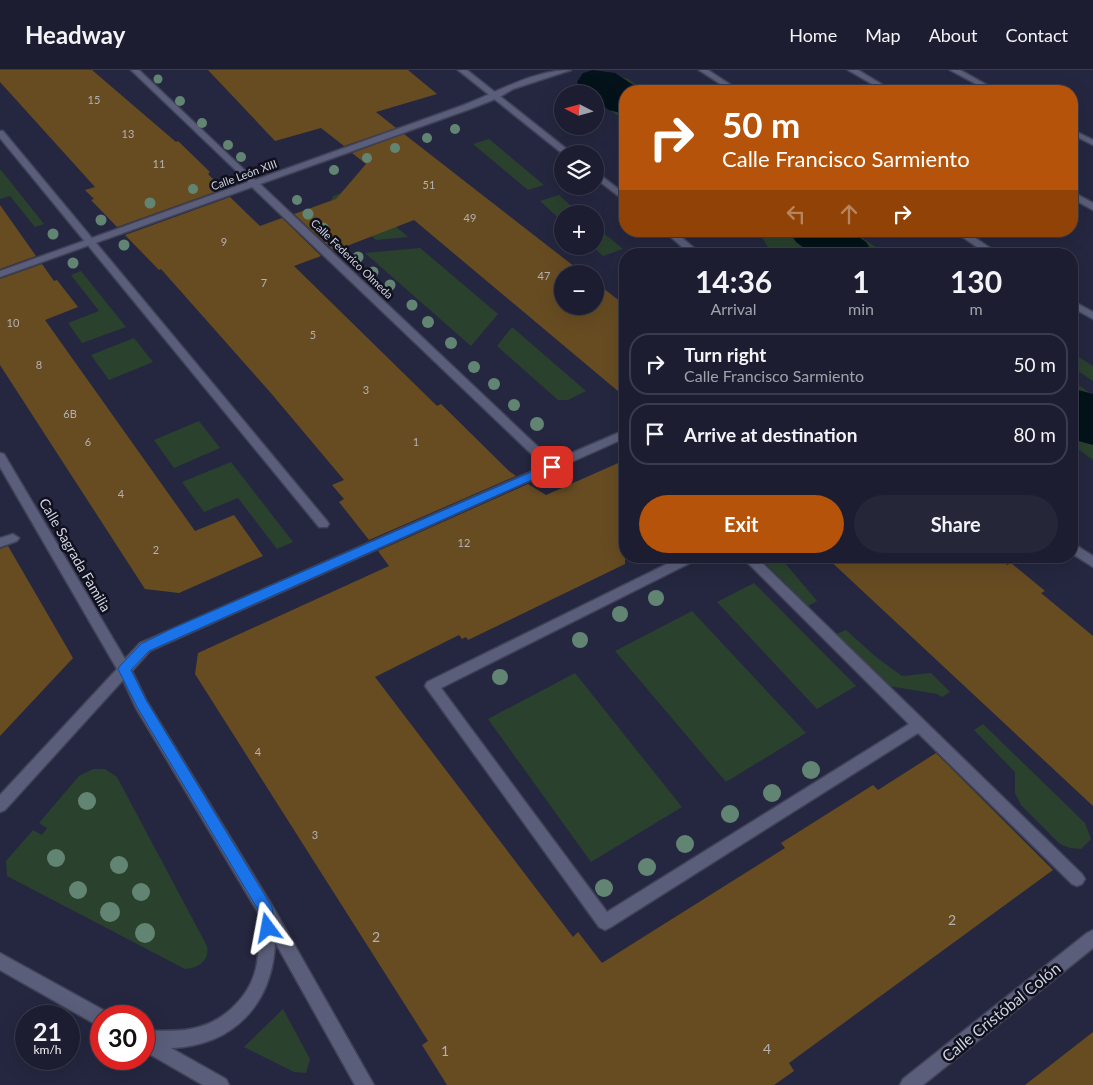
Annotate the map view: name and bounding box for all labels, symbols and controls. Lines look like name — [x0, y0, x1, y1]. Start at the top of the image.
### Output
text: Headway — [25, 20, 125, 49]
text: Home — [789, 24, 837, 46]
text: Map — [865, 24, 901, 46]
text: About — [929, 24, 978, 46]
text: Contact — [1006, 24, 1068, 46]
north arrow — [554, 85, 604, 135]
map controls — [554, 85, 604, 315]
house number: 15 — [88, 93, 100, 106]
text: 50 m — [722, 103, 800, 145]
icon: right — [639, 105, 704, 170]
house number: 13 — [122, 127, 134, 140]
button: layers — [554, 145, 604, 195]
text: Calle Francisco Sarmiento — [722, 145, 970, 172]
house number: 11 — [153, 157, 165, 170]
street label: Calle León XIII — [209, 157, 279, 192]
house number: 51 — [423, 178, 435, 191]
icon: left — [782, 200, 810, 228]
icon: ahead — [835, 200, 863, 228]
icon: right — [888, 200, 916, 228]
button: + — [554, 205, 604, 255]
house number: 49 — [464, 211, 476, 224]
street label: Calle Federico Olmeda — [309, 216, 396, 301]
house number: 9 — [221, 235, 227, 248]
text: 14:36 — [695, 263, 772, 299]
text: 1 — [852, 263, 870, 299]
text: 130 — [950, 263, 1002, 299]
button: − — [554, 265, 604, 315]
house number: 47 — [538, 269, 550, 282]
house number: 7 — [261, 276, 267, 289]
text: Arrival — [710, 299, 757, 318]
text: min — [848, 299, 874, 318]
text: m — [969, 299, 983, 318]
house number: 10 — [7, 316, 20, 329]
house number: 5 — [310, 328, 316, 341]
text: Turn right — [684, 343, 766, 366]
icon: right — [641, 350, 669, 378]
text: 50 m — [1013, 353, 1056, 376]
house number: 8 — [36, 358, 42, 371]
text: Calle Francisco Sarmiento — [684, 366, 864, 385]
house number: 3 — [363, 383, 369, 396]
house number: 6B — [63, 407, 77, 420]
icon: arrive — [641, 420, 669, 448]
text: Arrive at destination — [684, 423, 857, 446]
text: 80 m — [1013, 423, 1056, 446]
house number: 6 — [85, 435, 91, 448]
house number: 1 — [413, 435, 419, 448]
pin — [531, 446, 573, 488]
icon: arrive — [538, 453, 566, 481]
house number: 4 — [118, 487, 125, 500]
street label: Calle Sagrada Familia — [36, 495, 115, 615]
button: Exit — [639, 495, 844, 553]
button: Share — [854, 495, 1058, 553]
house number: 12 — [458, 536, 470, 549]
house number: 2 — [153, 543, 159, 556]
house number: 4 — [255, 745, 262, 758]
house number: 3 — [312, 828, 318, 841]
position arrow — [241, 901, 293, 953]
house number: 2 — [948, 911, 956, 928]
house number: 2 — [372, 928, 380, 945]
street label: Calle Cristóbal Colón — [938, 958, 1064, 1065]
speed limit sign: 30 — [90, 1005, 155, 1070]
text: 21 — [33, 1016, 62, 1046]
house number: 4 — [763, 1040, 771, 1057]
text: km/h — [33, 1042, 62, 1057]
house number: 1 — [441, 1042, 449, 1059]

